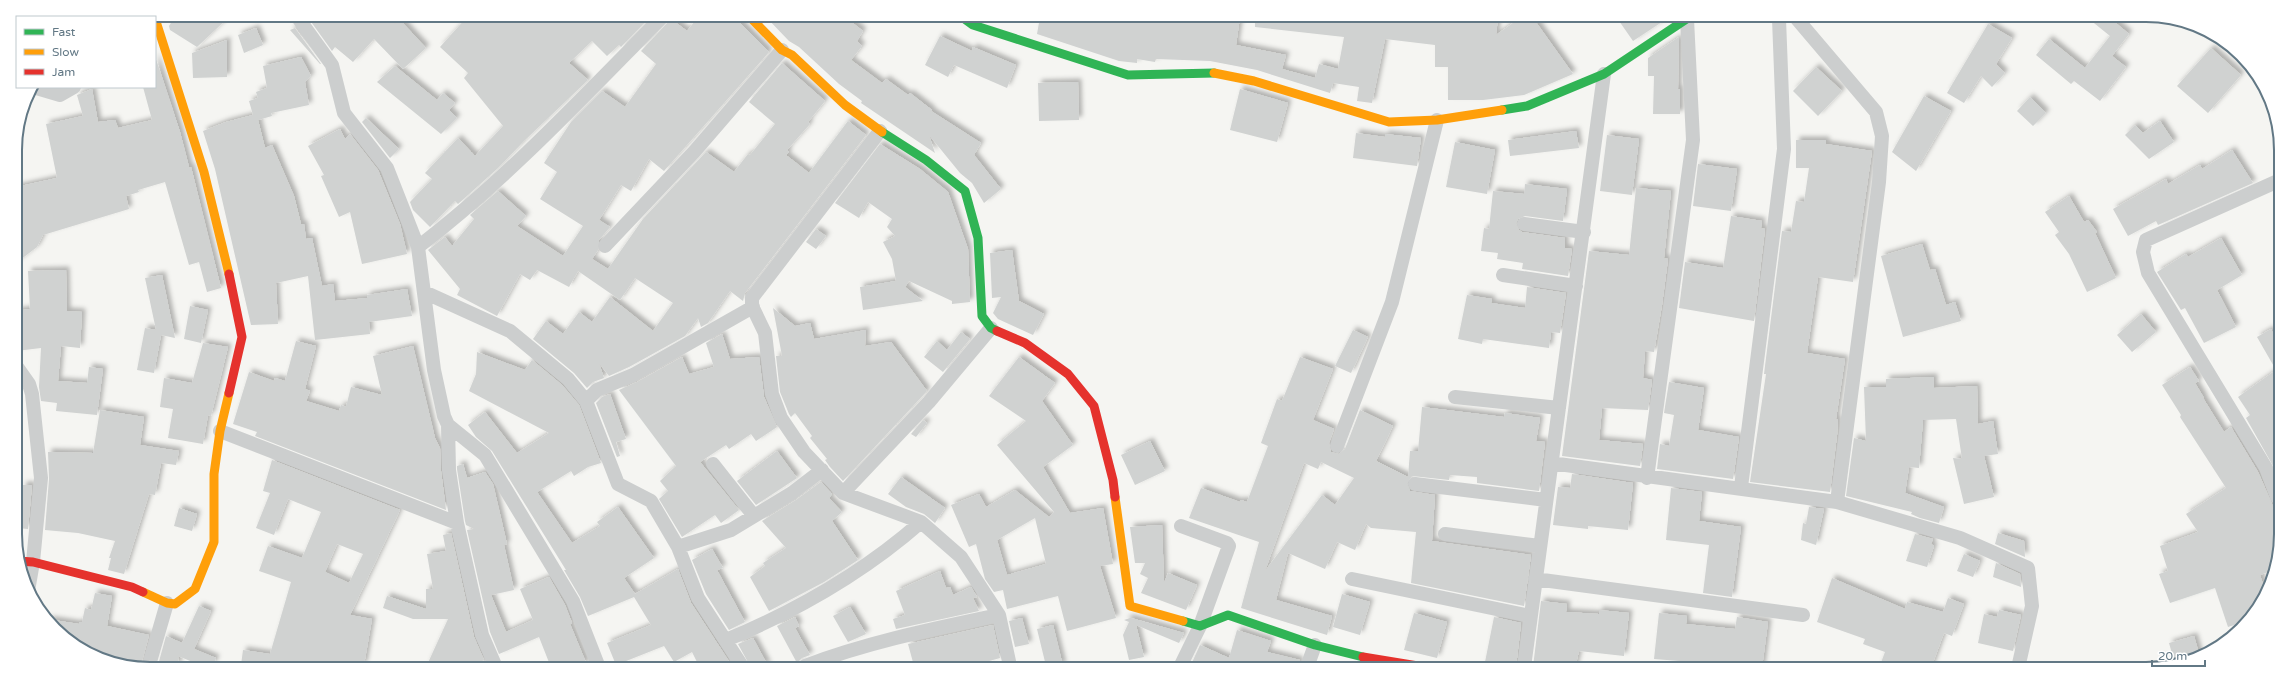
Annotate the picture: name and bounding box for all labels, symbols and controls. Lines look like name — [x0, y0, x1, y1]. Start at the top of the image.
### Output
legend — [16, 16, 156, 88]
text: Fast — [52, 25, 76, 39]
text: Slow — [52, 45, 79, 59]
text: Jam — [52, 65, 75, 79]
scale bar — [2152, 642, 2205, 668]
text: 20 m — [2158, 649, 2187, 663]

